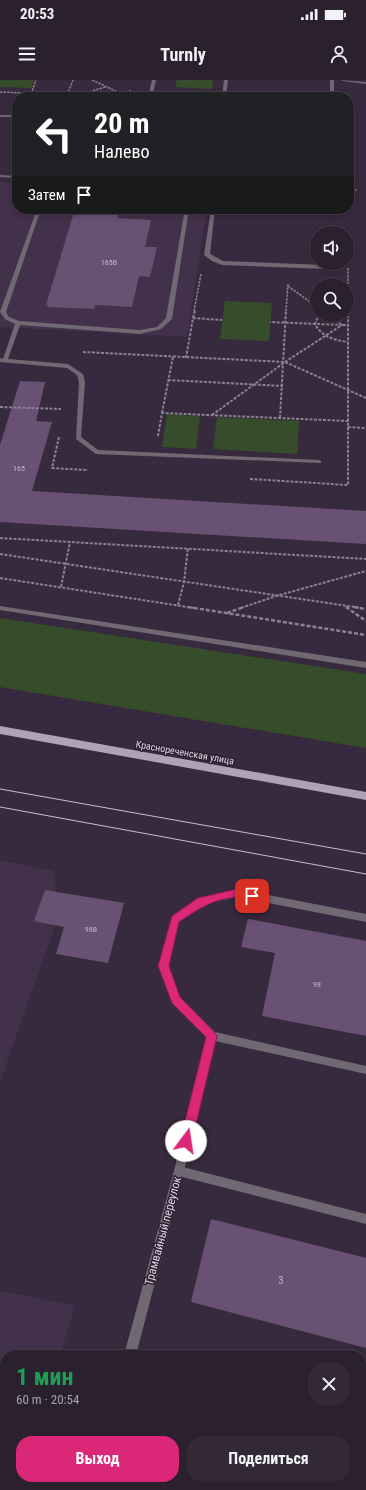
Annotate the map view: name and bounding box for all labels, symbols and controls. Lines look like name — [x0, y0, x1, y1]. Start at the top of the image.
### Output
text: 20:53 — [20, 5, 54, 23]
icon: menu — [16, 43, 38, 65]
icon: person — [328, 43, 350, 65]
text: Turnly — [160, 44, 206, 65]
text: 20 m — [94, 107, 150, 140]
icon: left — [28, 108, 80, 160]
text: Налево — [94, 141, 150, 162]
icon: arrive — [73, 184, 95, 206]
text: Затем — [28, 186, 65, 204]
map controls — [310, 226, 354, 322]
button: sound — [310, 226, 354, 270]
house number: 165В — [101, 258, 117, 267]
button: search — [310, 278, 354, 322]
house number: 165 — [13, 464, 25, 473]
street label: Краснореченская улица — [135, 738, 235, 767]
pin — [235, 879, 269, 913]
icon: arrive — [241, 885, 263, 907]
house number: 98В — [85, 925, 97, 934]
house number: 98 — [313, 980, 321, 989]
position arrow — [165, 1120, 207, 1162]
street label: Трамвайный переулок — [142, 1175, 184, 1287]
house number: 3 — [279, 1275, 284, 1286]
text: 1 мин — [16, 1363, 74, 1391]
button: close — [308, 1363, 350, 1405]
text: 60 m · 20:54 — [16, 1392, 79, 1407]
button: Выход — [16, 1436, 179, 1482]
button: Поделиться — [187, 1436, 350, 1482]

